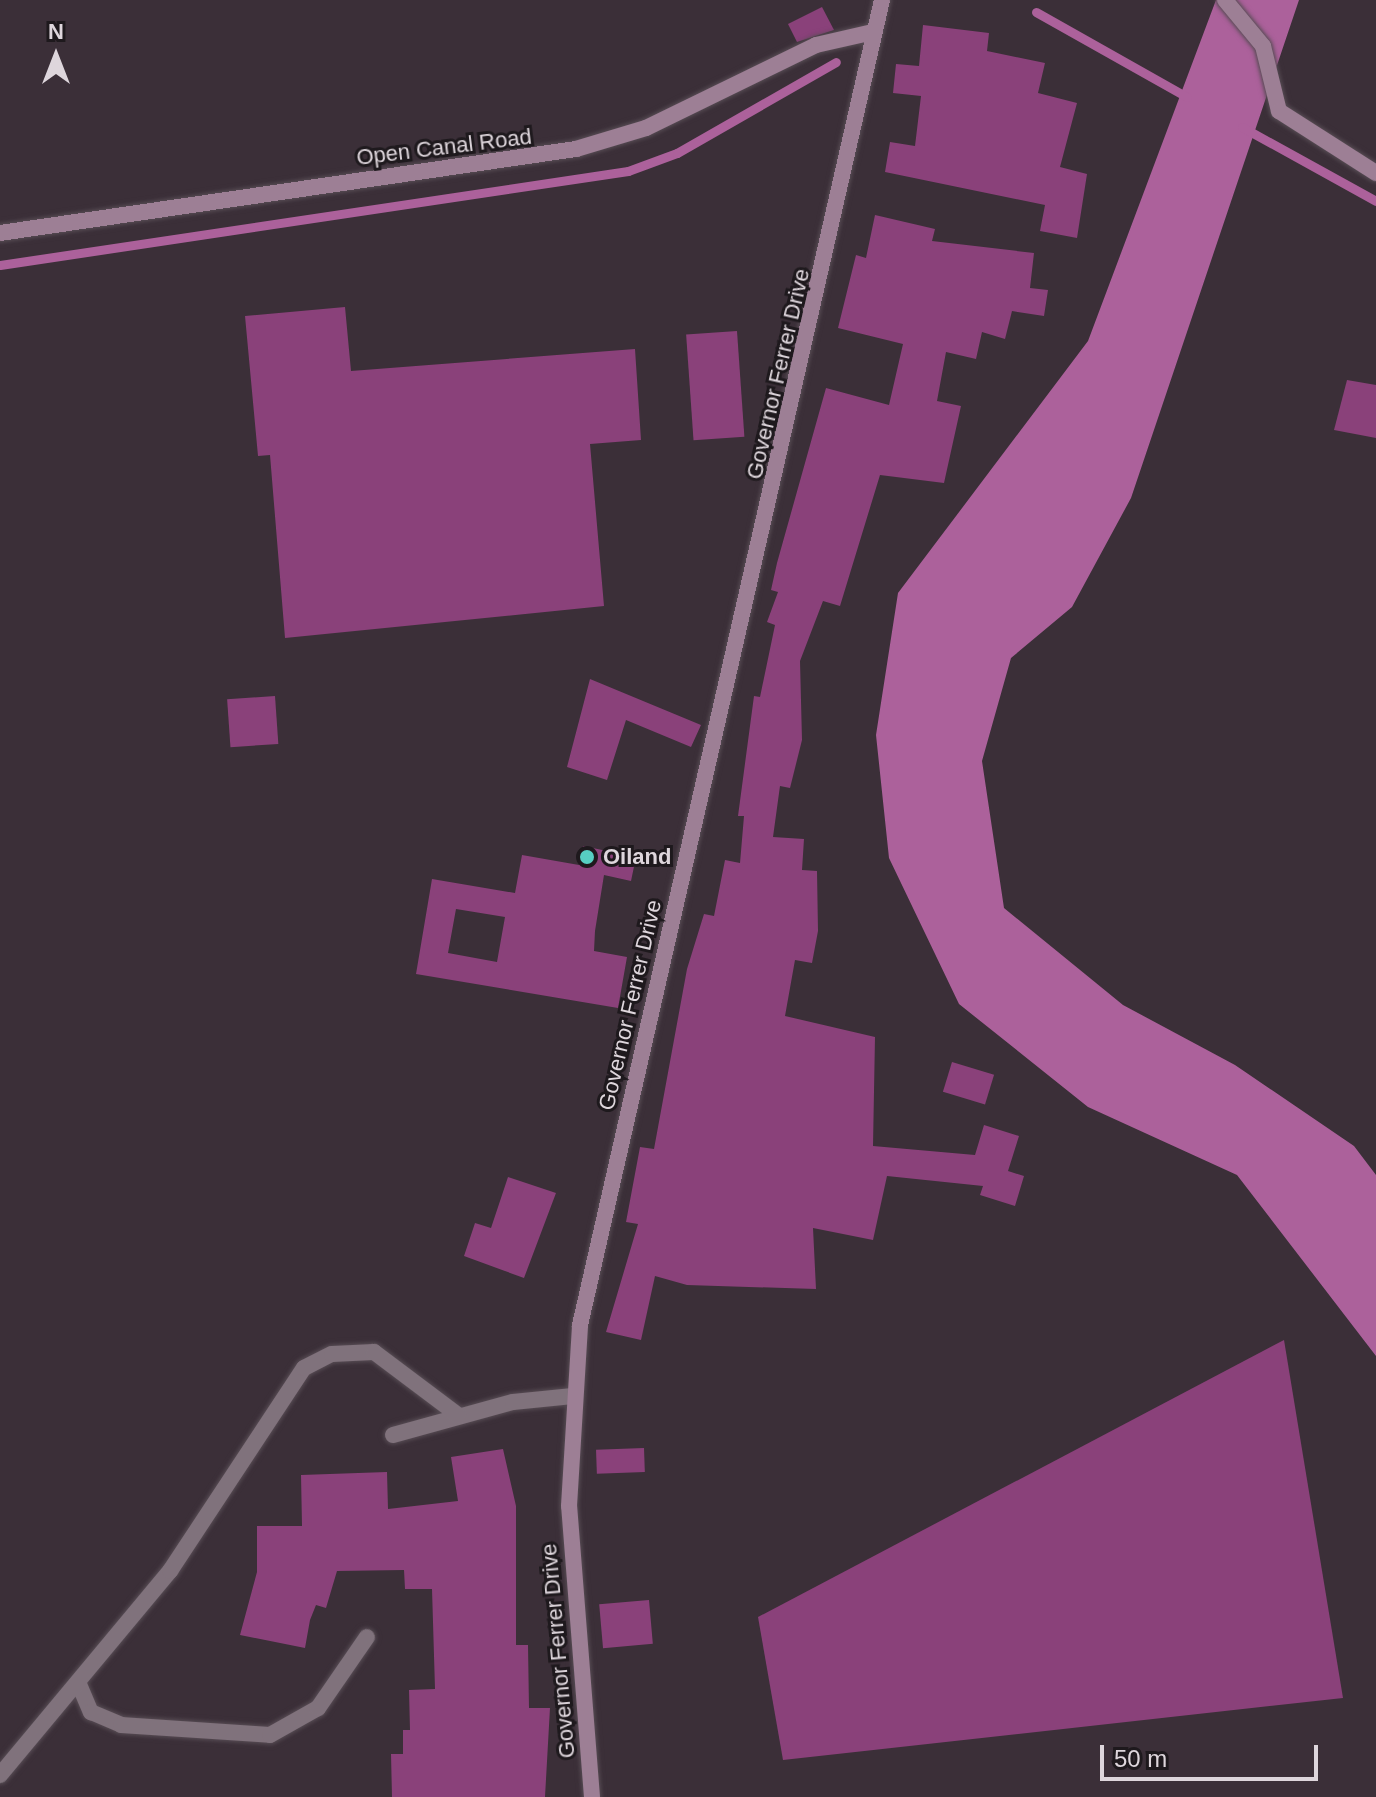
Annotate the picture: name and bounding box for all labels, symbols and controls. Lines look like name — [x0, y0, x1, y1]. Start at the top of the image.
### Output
north arrow — [16, 16, 96, 96]
text: N — [48, 19, 64, 44]
street label: Open Canal Road — [355, 123, 533, 171]
street label: Governor Ferrer Drive — [741, 266, 815, 482]
place label: Oiland — [603, 844, 671, 870]
marker: Oiland — [578, 848, 596, 866]
street label: Governor Ferrer Drive — [593, 897, 667, 1113]
street label: Governor Ferrer Drive — [535, 1543, 581, 1759]
scale bar — [1104, 1729, 1322, 1779]
text: 50 m — [1114, 1745, 1167, 1772]

